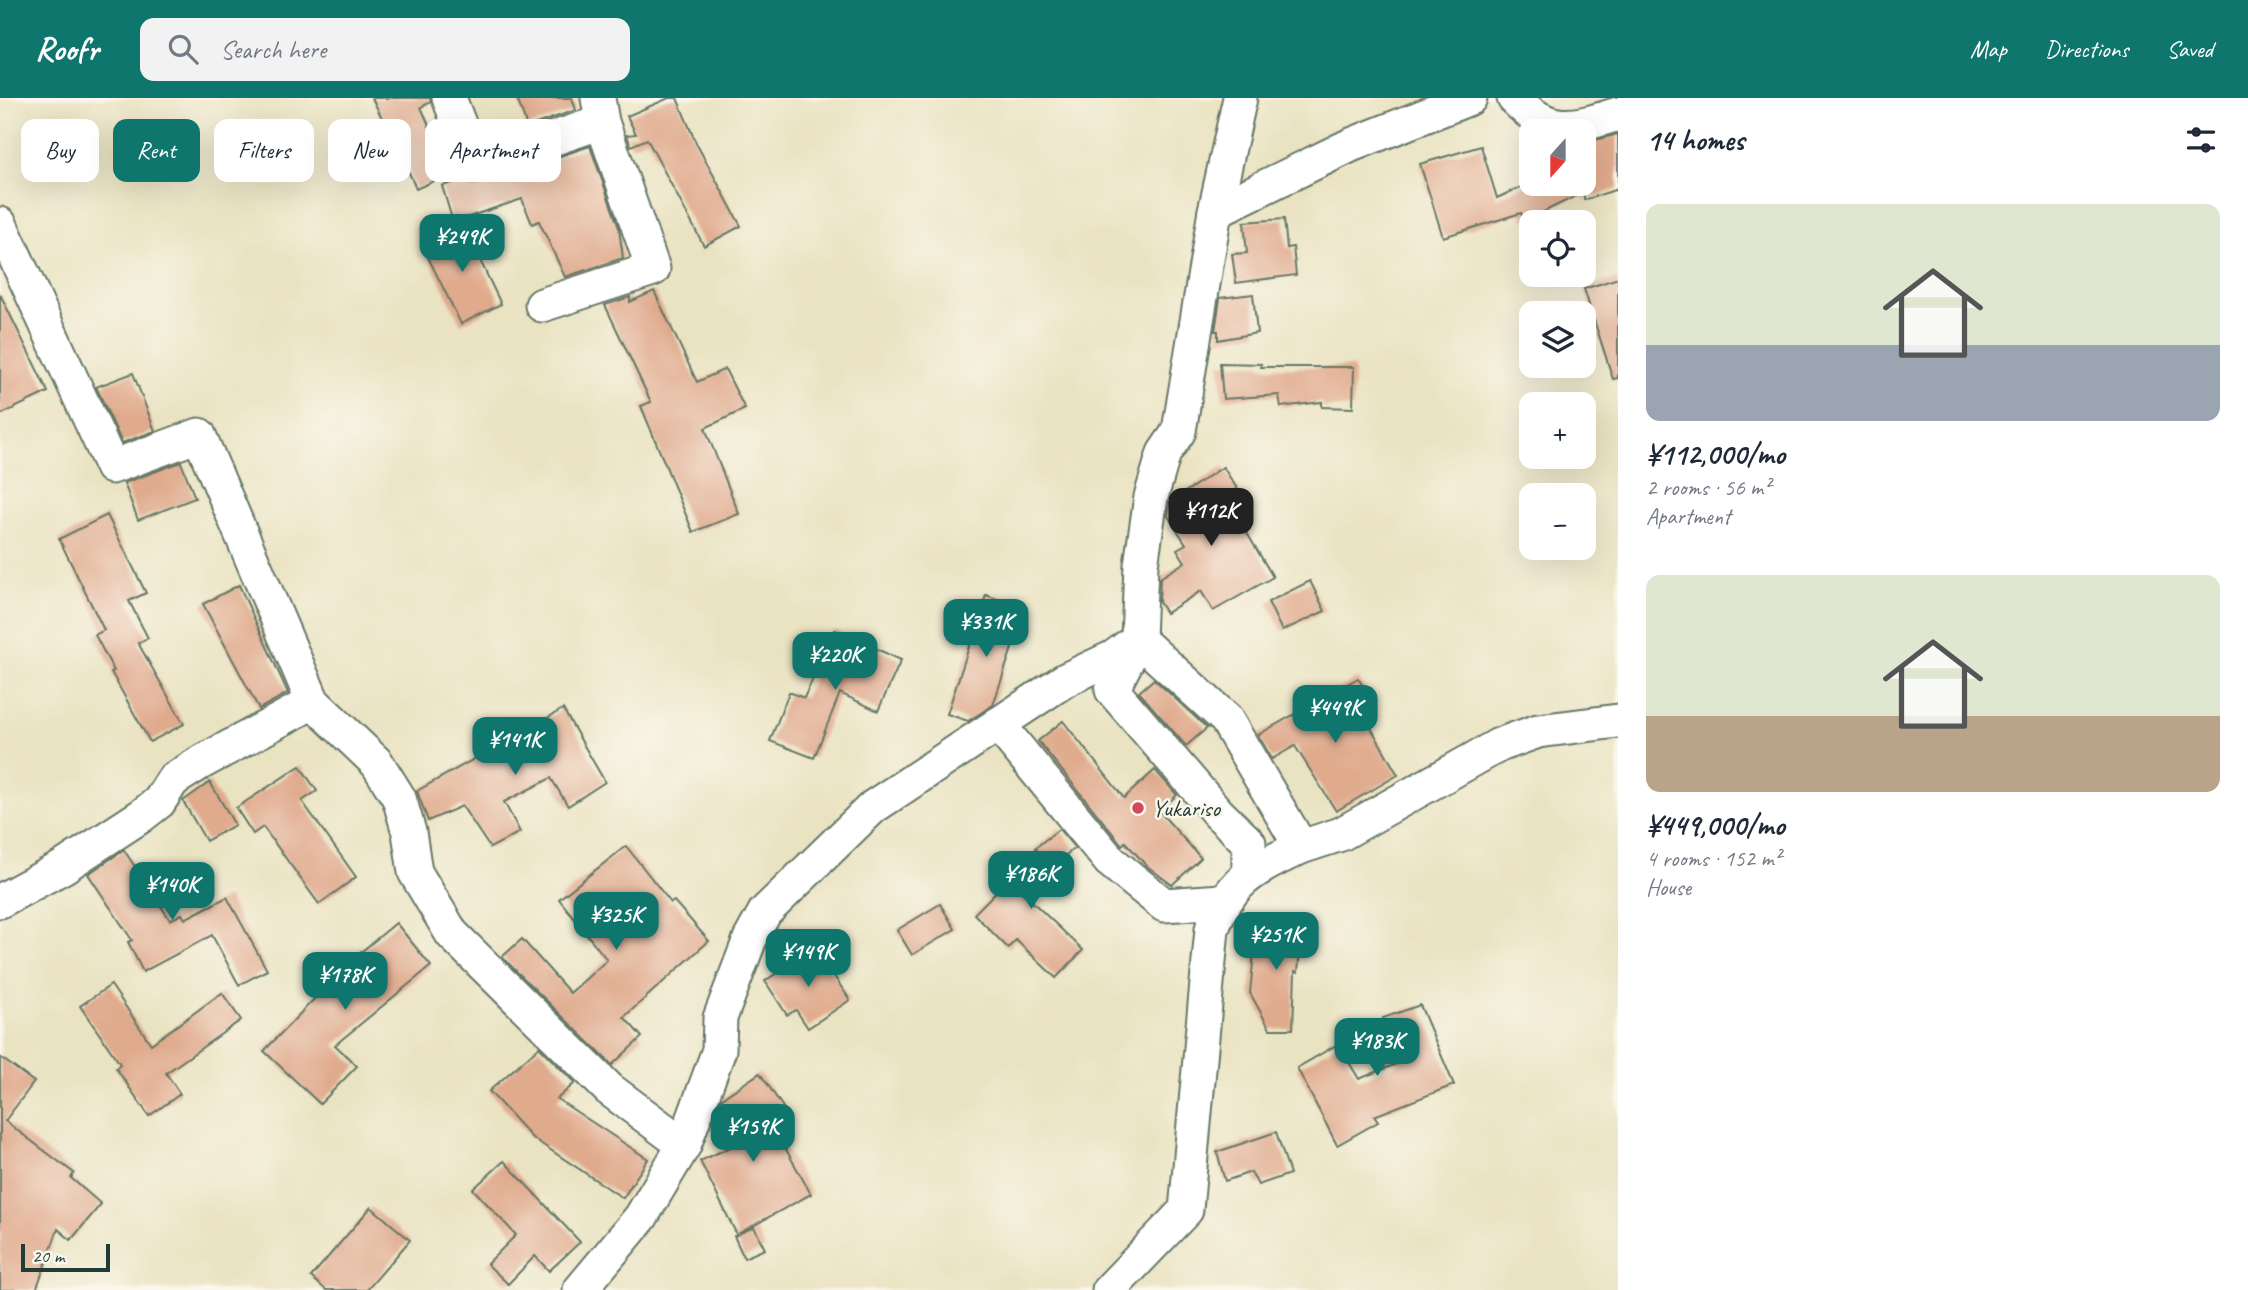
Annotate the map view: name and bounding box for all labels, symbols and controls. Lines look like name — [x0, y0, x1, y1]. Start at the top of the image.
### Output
search box — [140, 18, 630, 81]
text: Roofr — [35, 28, 98, 70]
icon: search — [164, 30, 202, 68]
text: Search here — [220, 33, 326, 66]
text: Map — [1970, 34, 2007, 64]
text: Directions — [2045, 34, 2128, 64]
text: Saved — [2166, 34, 2213, 64]
chip: Buy — [21, 119, 99, 182]
chip: Rent — [113, 119, 200, 182]
chip: Filters — [214, 119, 314, 182]
chip: New — [328, 119, 411, 182]
chip: Apartment — [425, 119, 561, 182]
north arrow — [1519, 119, 1596, 196]
map controls — [1519, 119, 1596, 560]
text: 14 homes — [1646, 121, 1744, 159]
icon: filters — [2182, 121, 2220, 159]
button: locate — [1519, 210, 1596, 287]
pin: ¥249K — [413, 214, 511, 274]
text: ¥249K — [436, 222, 488, 251]
icon: home — [1870, 250, 1996, 376]
button: layers — [1519, 301, 1596, 378]
button: + — [1519, 392, 1596, 469]
text: ¥112,000/mo — [1646, 435, 1785, 473]
text: 2 rooms · 56 m² — [1646, 473, 1770, 502]
button: − — [1519, 483, 1596, 560]
pin: ¥112K — [1162, 489, 1260, 548]
text: ¥112K — [1184, 496, 1238, 525]
text: Apartment — [1646, 502, 1731, 531]
pin: ¥331K — [937, 600, 1035, 659]
text: ¥331K — [959, 607, 1013, 636]
icon: home — [1870, 621, 1996, 747]
pin: ¥220K — [786, 632, 884, 692]
text: ¥220K — [808, 640, 862, 669]
pin: ¥449K — [1286, 686, 1384, 745]
text: ¥449K — [1309, 693, 1361, 722]
pin: ¥141K — [466, 718, 564, 777]
text: ¥141K — [488, 725, 542, 754]
place label: Yukariso — [1152, 793, 1221, 823]
marker: Yukariso — [1130, 800, 1146, 816]
text: ¥449,000/mo — [1646, 806, 1785, 844]
text: 4 rooms · 152 m² — [1646, 844, 1781, 873]
pin: ¥186K — [982, 852, 1080, 911]
text: ¥186K — [1004, 859, 1058, 888]
pin: ¥140K — [123, 862, 221, 922]
text: ¥140K — [145, 870, 199, 899]
text: House — [1646, 873, 1691, 902]
pin: ¥325K — [567, 892, 665, 952]
text: ¥325K — [590, 900, 642, 929]
pin: ¥251K — [1227, 912, 1325, 972]
text: ¥251K — [1250, 920, 1302, 949]
pin: ¥149K — [759, 930, 857, 989]
text: ¥149K — [782, 937, 834, 966]
pin: ¥178K — [296, 953, 394, 1012]
text: ¥178K — [319, 960, 372, 989]
pin: ¥183K — [1328, 1018, 1426, 1078]
text: ¥183K — [1350, 1026, 1404, 1055]
pin: ¥159K — [704, 1104, 802, 1164]
text: ¥159K — [727, 1112, 779, 1141]
scale bar — [21, 1241, 110, 1273]
text: 20 m — [32, 1244, 64, 1268]

